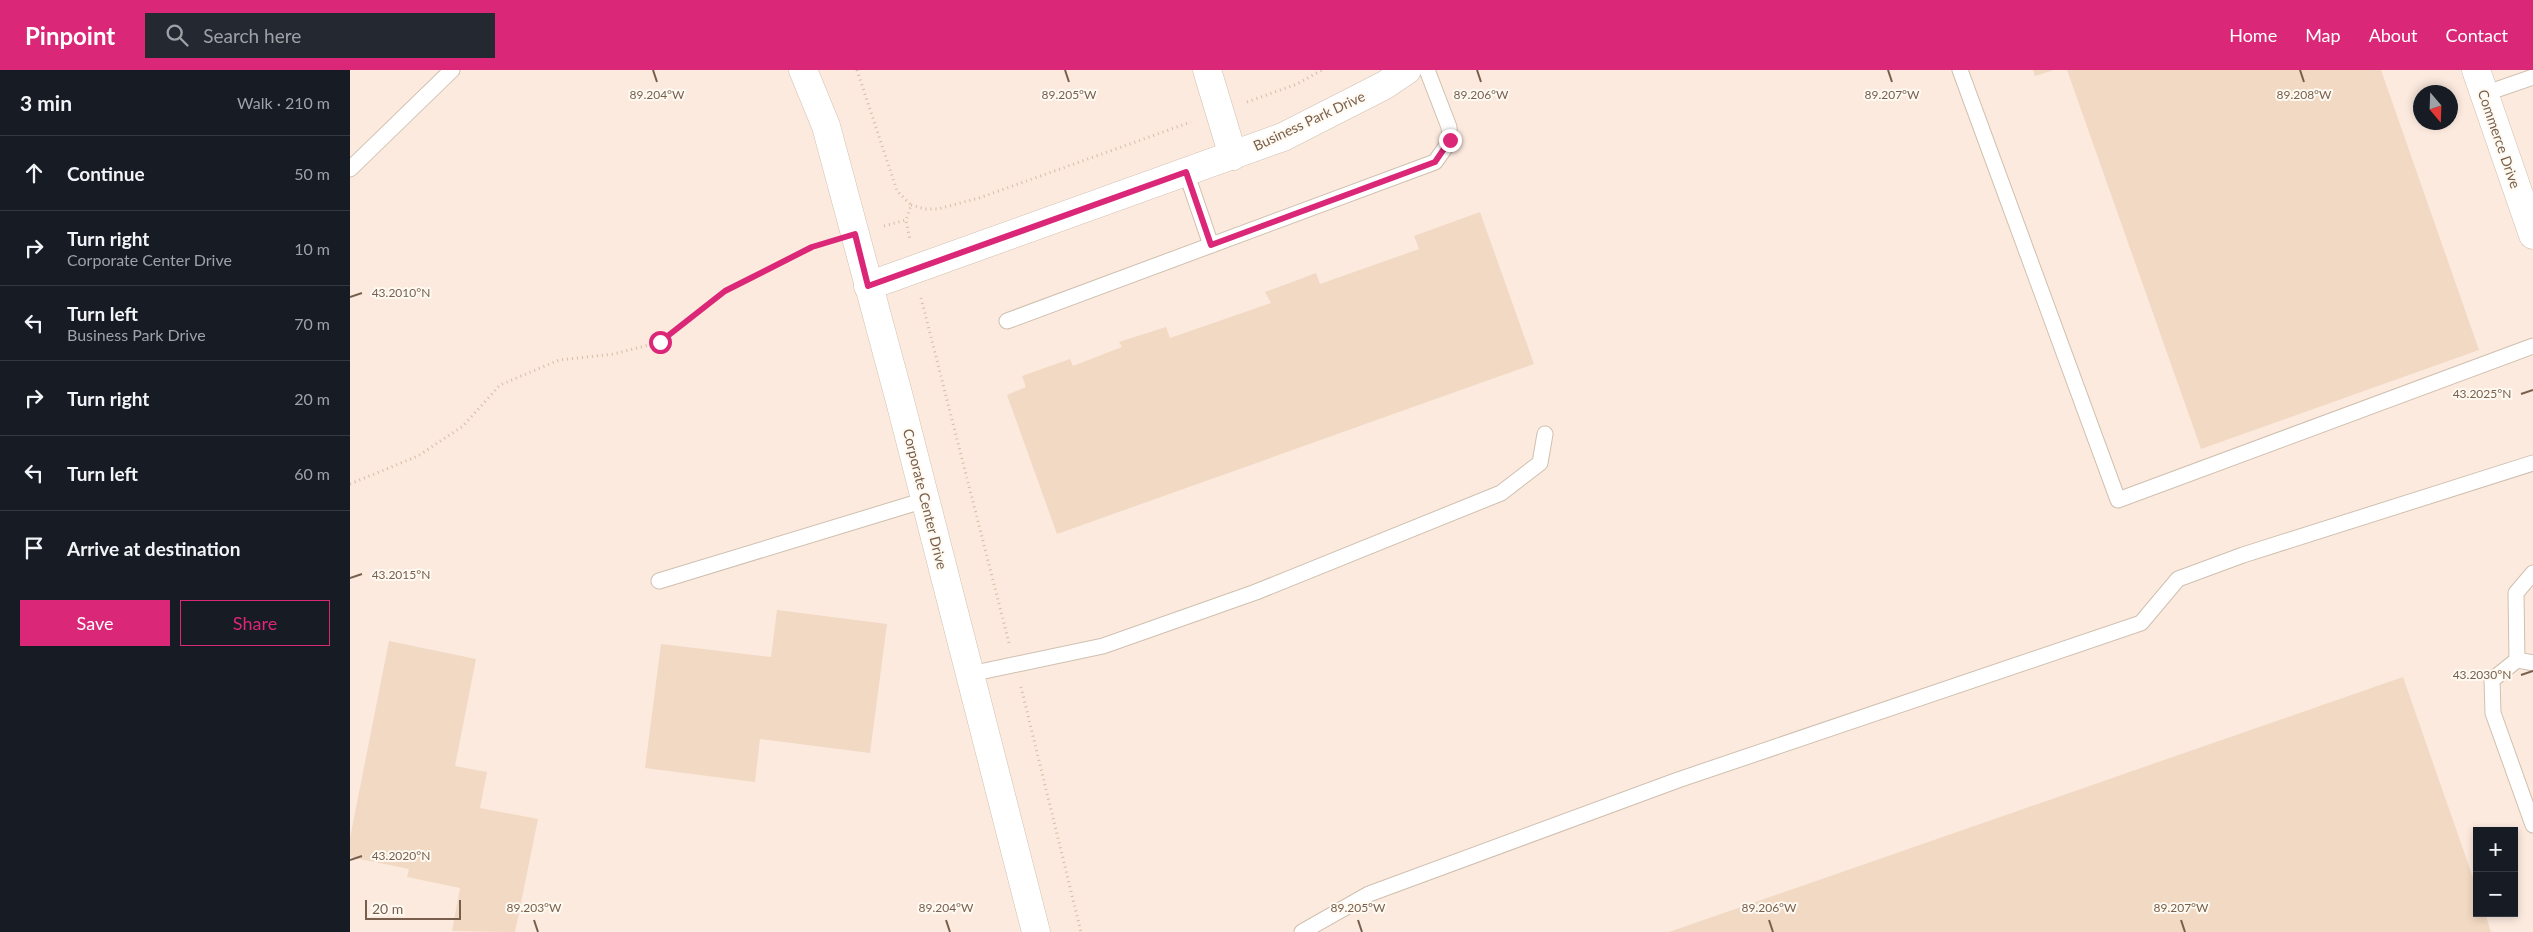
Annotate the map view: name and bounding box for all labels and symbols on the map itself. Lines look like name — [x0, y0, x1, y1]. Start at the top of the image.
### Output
north arrow — [2413, 85, 2458, 130]
text: 89.204°W — [629, 87, 685, 102]
text: 89.205°W — [1041, 87, 1097, 102]
street label: Business Park Drive — [1250, 87, 1367, 154]
text: 89.206°W — [1453, 87, 1509, 102]
text: 89.207°W — [1864, 87, 1920, 102]
text: 89.208°W — [2276, 87, 2332, 102]
street label: Commerce Drive — [2475, 87, 2524, 190]
route end — [1439, 129, 1462, 152]
text: 43.2010°N — [372, 285, 430, 300]
route start — [649, 331, 672, 354]
text: 43.2025°N — [2453, 386, 2511, 401]
street label: Corporate Center Drive — [900, 427, 951, 571]
text: 43.2015°N — [372, 567, 430, 582]
text: 43.2030°N — [2453, 667, 2511, 682]
text: 43.2020°N — [372, 848, 430, 863]
scale bar — [365, 897, 461, 920]
text: 89.203°W — [506, 900, 562, 915]
text: 89.204°W — [918, 900, 974, 915]
text: 89.205°W — [1330, 900, 1386, 915]
text: 89.206°W — [1741, 900, 1797, 915]
text: 89.207°W — [2153, 900, 2209, 915]

